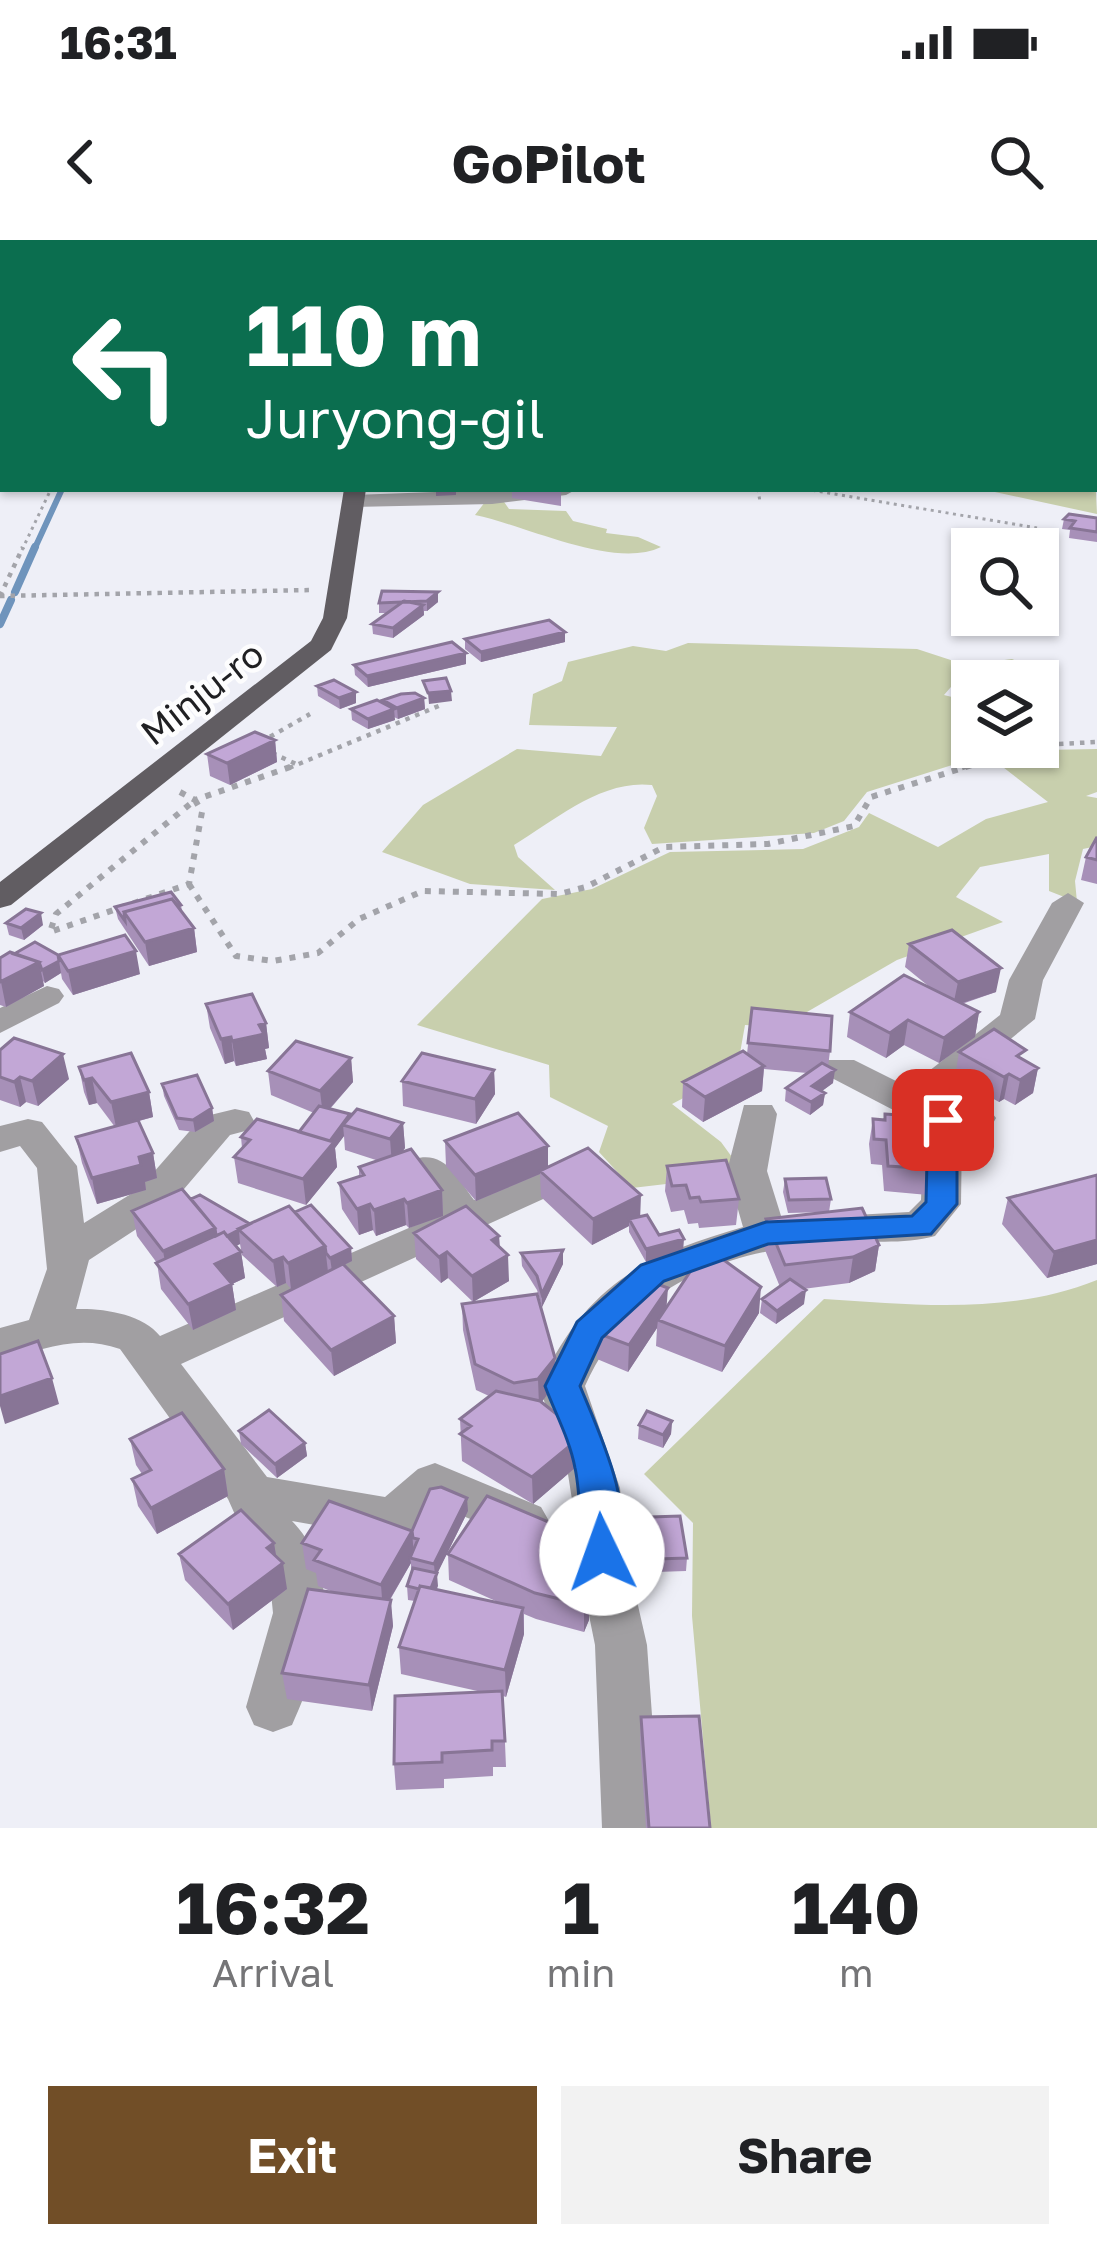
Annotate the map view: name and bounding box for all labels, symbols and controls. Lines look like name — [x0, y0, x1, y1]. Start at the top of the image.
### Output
text: 16:31 — [60, 15, 177, 69]
icon: back — [48, 129, 114, 195]
icon: search — [983, 129, 1049, 195]
text: GoPilot — [451, 130, 646, 195]
text: 110 m — [246, 284, 482, 384]
icon: left — [48, 288, 204, 444]
text: Juryong-gil — [246, 385, 545, 450]
map controls — [951, 528, 1059, 768]
button: search — [951, 528, 1059, 636]
street label: Minju-ro — [132, 632, 271, 754]
button: layers — [951, 660, 1059, 768]
pin — [892, 1069, 994, 1171]
icon: arrive — [910, 1087, 976, 1153]
position arrow — [539, 1490, 665, 1616]
text: 16:32 — [176, 1863, 370, 1950]
text: 1 — [562, 1863, 599, 1950]
text: 140 — [792, 1863, 921, 1950]
text: Arrival — [212, 1949, 334, 1996]
text: min — [546, 1949, 615, 1996]
text: m — [839, 1949, 873, 1996]
button: Exit — [48, 2086, 537, 2224]
button: Share — [561, 2086, 1049, 2224]

